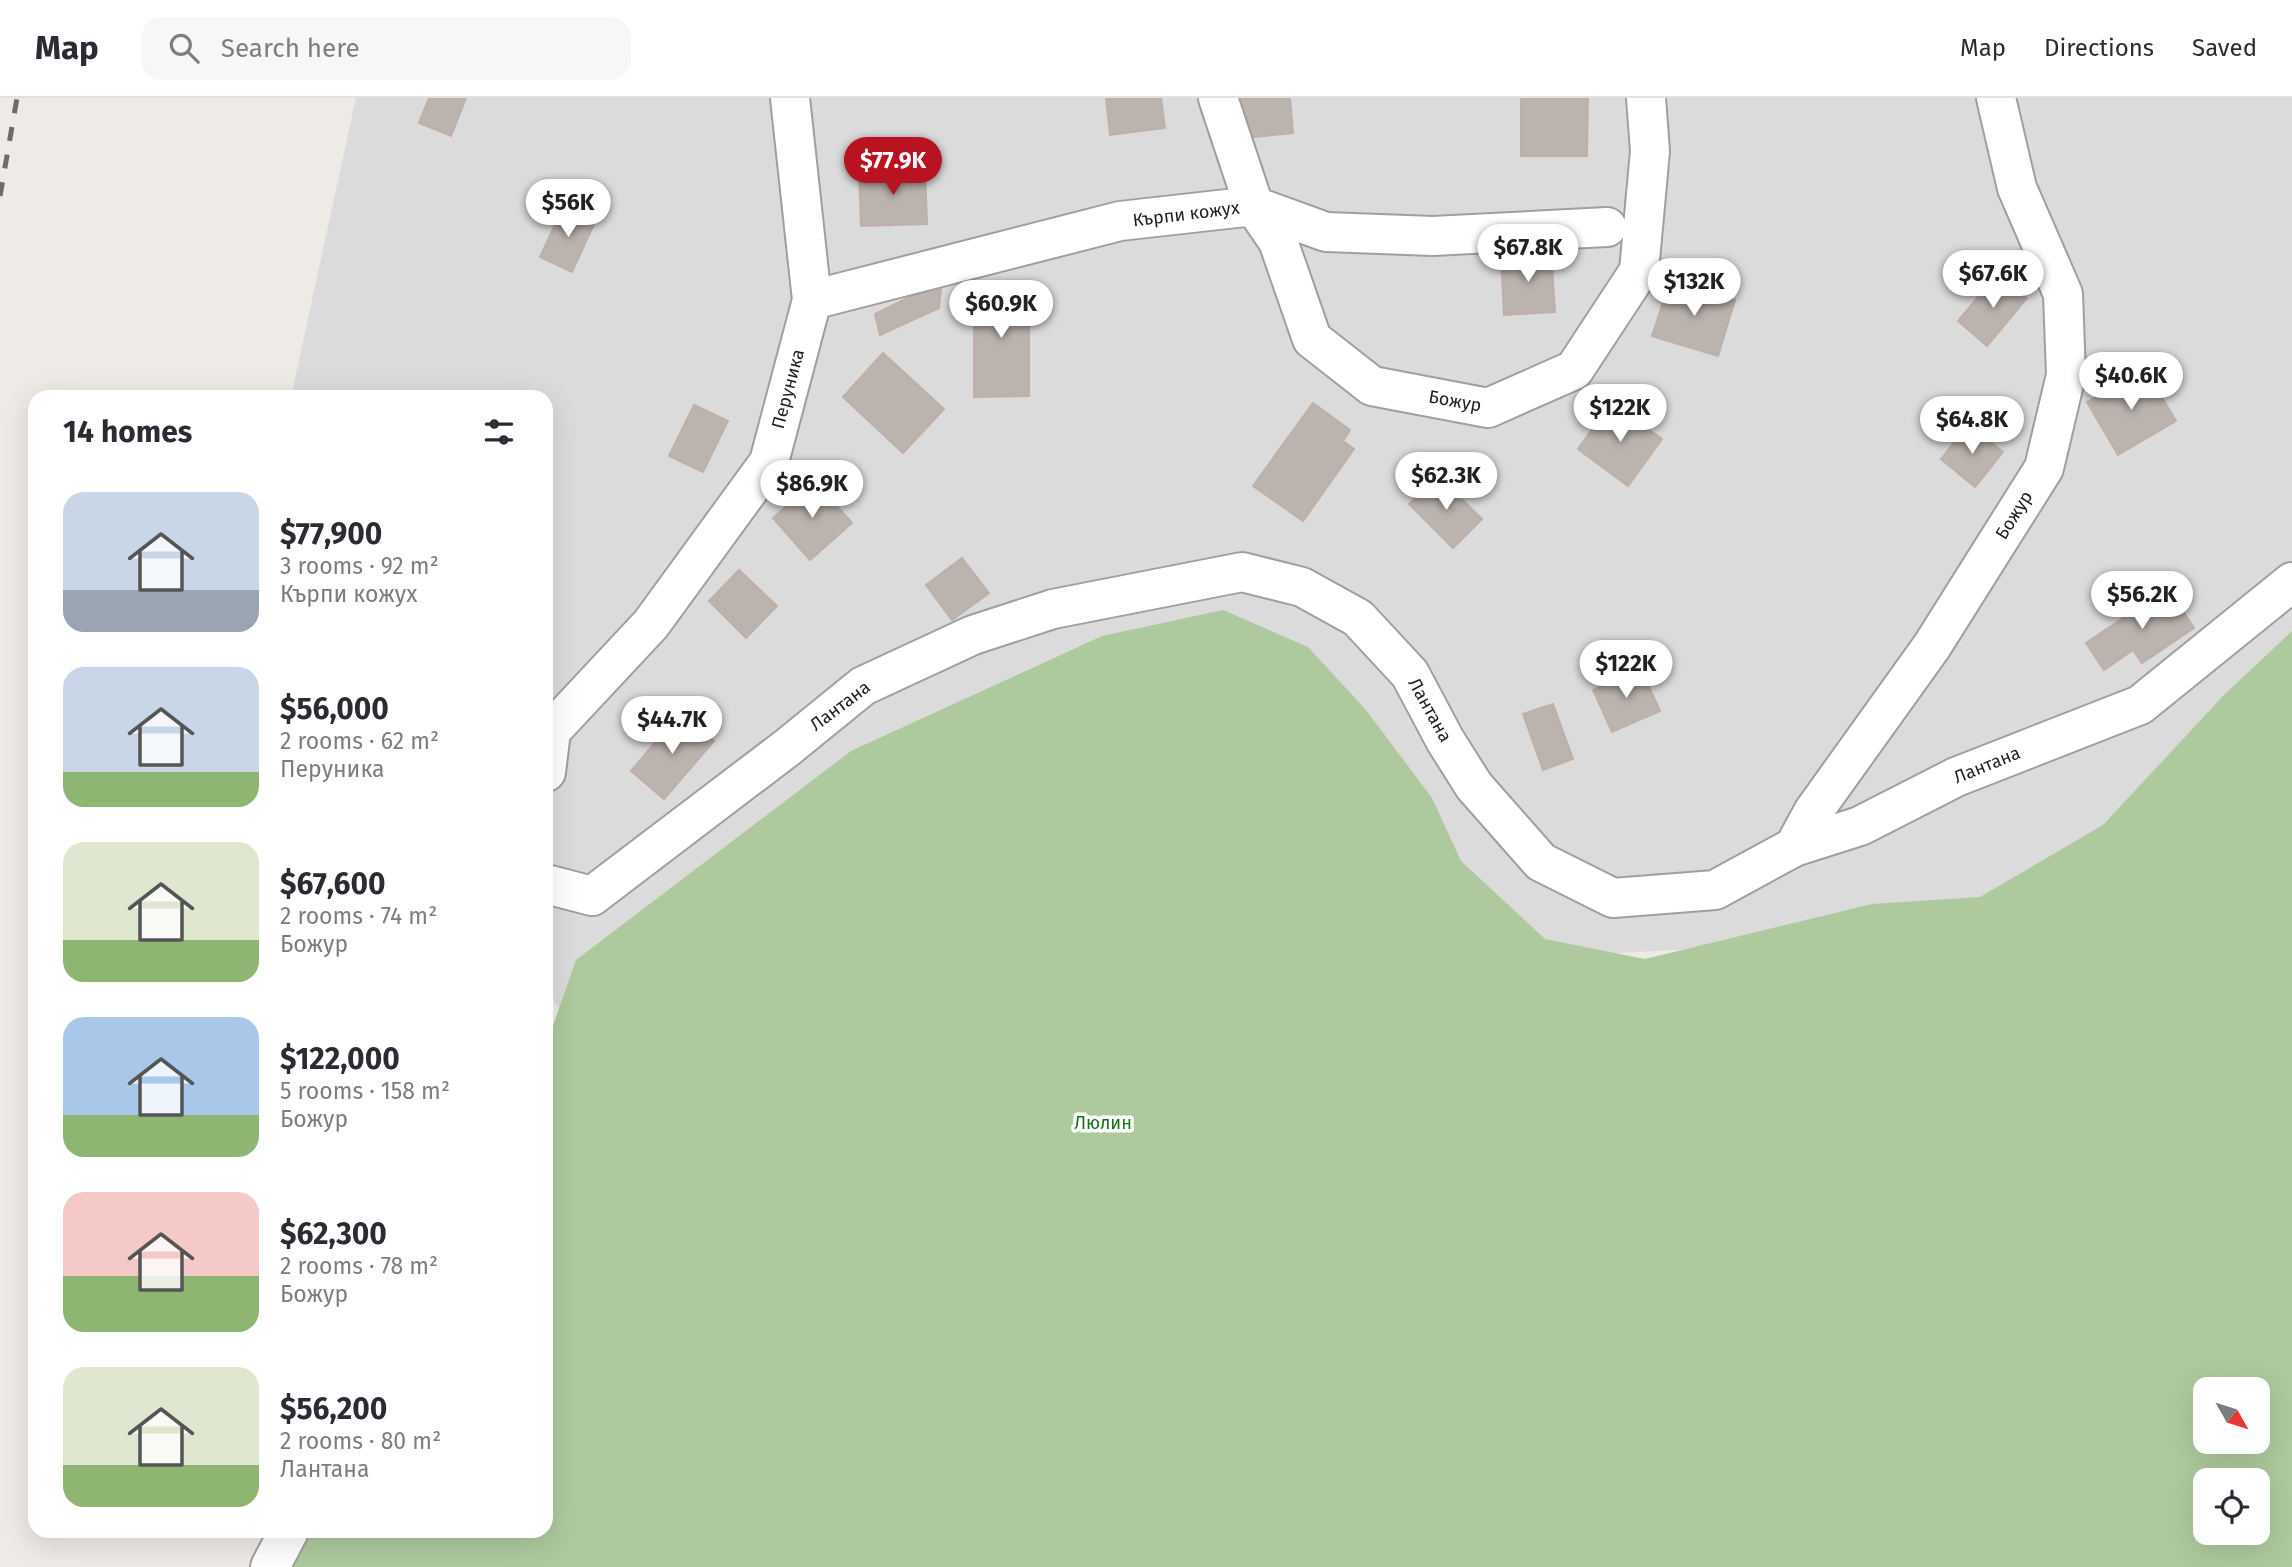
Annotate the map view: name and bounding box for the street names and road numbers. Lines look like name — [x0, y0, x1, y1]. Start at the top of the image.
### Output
street label: Кърпи кожух — [1131, 197, 1241, 231]
street label: Перуника — [767, 347, 809, 431]
street label: Божур — [1427, 386, 1483, 416]
street label: Божур — [1991, 487, 2037, 543]
street label: Лантана — [1403, 674, 1457, 746]
street label: Лантана — [805, 676, 875, 736]
street label: Лантана — [1950, 742, 2024, 788]

